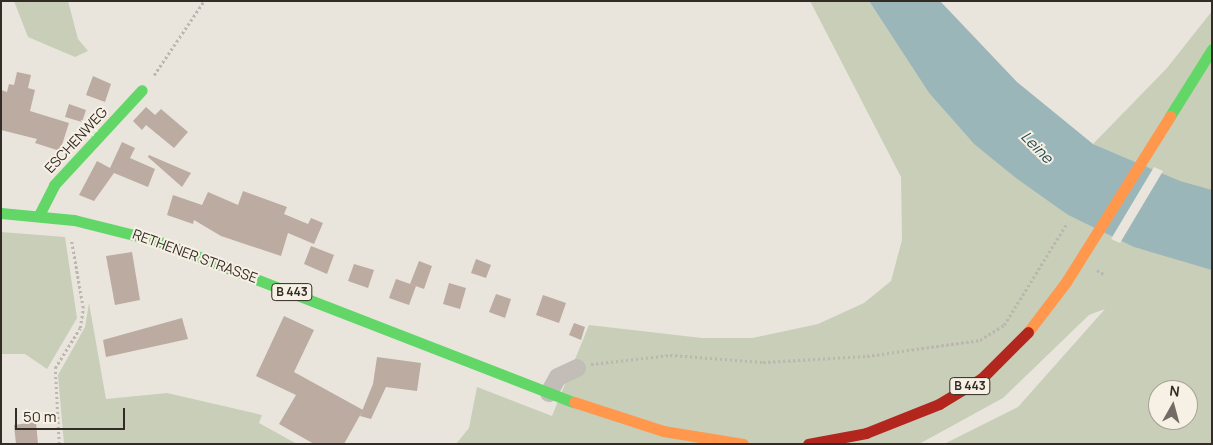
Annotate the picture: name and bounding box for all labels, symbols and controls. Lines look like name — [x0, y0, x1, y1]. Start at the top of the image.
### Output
street label: ESCHENWEG — [41, 104, 111, 176]
water label: Leine — [1017, 127, 1057, 167]
street label: RETHENER STRASSE — [130, 226, 260, 286]
road number: B 443 — [271, 282, 313, 302]
road number: B 443 — [949, 376, 991, 396]
north arrow — [1148, 380, 1198, 430]
text: N — [1169, 381, 1181, 401]
scale bar — [18, 398, 128, 430]
text: 50 m — [23, 406, 57, 427]

